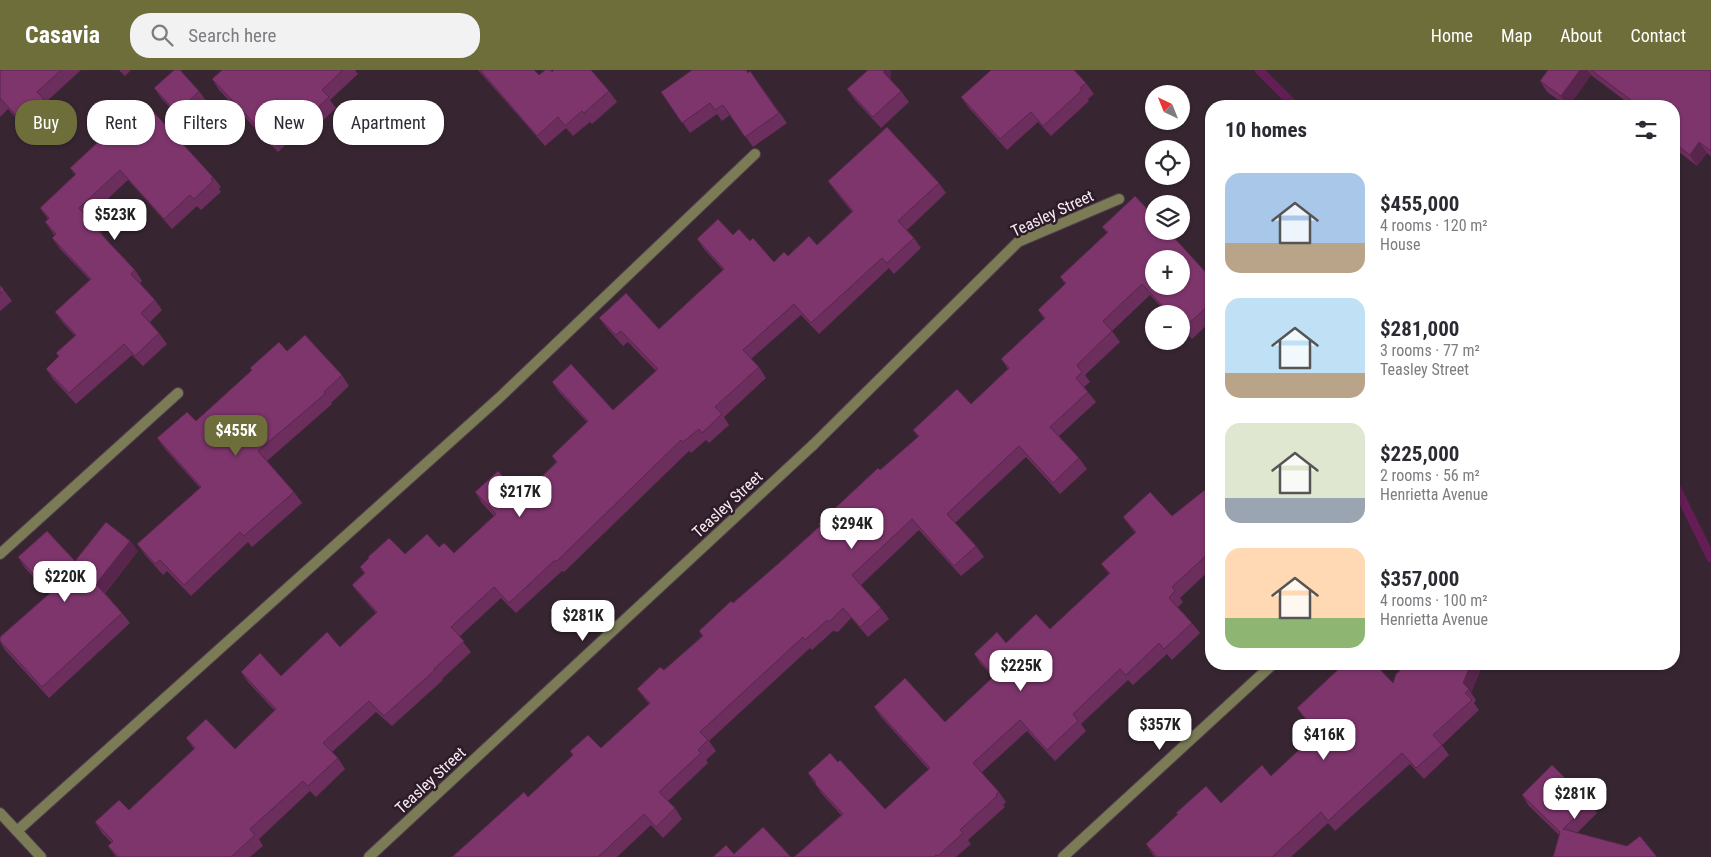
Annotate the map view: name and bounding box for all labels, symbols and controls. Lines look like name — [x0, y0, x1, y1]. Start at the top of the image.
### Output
search box — [130, 13, 480, 58]
text: Casavia — [25, 21, 100, 49]
icon: search — [148, 21, 176, 49]
text: Search here — [188, 24, 277, 47]
text: Home — [1431, 25, 1473, 46]
text: Map — [1501, 25, 1532, 46]
text: About — [1560, 25, 1602, 46]
text: Contact — [1630, 25, 1686, 46]
north arrow — [1145, 85, 1190, 130]
map controls — [1145, 85, 1190, 350]
chip: Buy — [15, 100, 77, 145]
chip: Rent — [87, 100, 155, 145]
chip: Filters — [165, 100, 245, 145]
chip: New — [255, 100, 323, 145]
chip: Apartment — [333, 100, 444, 145]
icon: filters — [1632, 116, 1660, 144]
text: 10 homes — [1225, 118, 1307, 142]
button: locate — [1145, 140, 1190, 185]
street label: Teasley Street — [1008, 186, 1097, 241]
text: $455,000 — [1380, 192, 1459, 216]
icon: home — [1265, 193, 1325, 253]
button: layers — [1145, 195, 1190, 240]
pin: $523K — [80, 198, 150, 241]
text: $523K — [94, 205, 136, 224]
text: 4 rooms · 120 m² — [1380, 216, 1488, 235]
text: House — [1380, 235, 1420, 254]
button: + — [1145, 250, 1190, 295]
button: − — [1145, 305, 1190, 350]
text: $281,000 — [1380, 317, 1459, 341]
icon: home — [1265, 318, 1325, 378]
text: 3 rooms · 77 m² — [1380, 341, 1480, 360]
text: Teasley Street — [1380, 360, 1469, 379]
pin: $455K — [201, 414, 271, 457]
text: $455K — [215, 421, 257, 440]
text: $225,000 — [1380, 442, 1459, 466]
icon: home — [1265, 443, 1325, 503]
text: 2 rooms · 56 m² — [1380, 466, 1480, 485]
street label: Teasley Street — [688, 467, 767, 542]
pin: $217K — [485, 476, 555, 518]
text: $217K — [499, 482, 541, 501]
text: Henrietta Avenue — [1380, 485, 1488, 504]
pin: $294K — [817, 508, 887, 550]
text: $294K — [831, 514, 873, 533]
pin: $220K — [30, 560, 100, 603]
text: $220K — [44, 567, 86, 586]
text: $357,000 — [1380, 567, 1459, 591]
icon: home — [1265, 568, 1325, 628]
text: 4 rooms · 100 m² — [1380, 591, 1488, 610]
pin: $281K — [548, 600, 618, 642]
text: $281K — [562, 606, 604, 625]
text: Henrietta Avenue — [1380, 610, 1488, 629]
pin: $225K — [986, 650, 1056, 692]
text: $225K — [1000, 656, 1042, 675]
pin: $357K — [1125, 708, 1195, 751]
text: $357K — [1139, 715, 1181, 734]
pin: $416K — [1289, 718, 1359, 761]
text: $416K — [1303, 725, 1345, 744]
street label: Teasley Street — [391, 743, 470, 818]
pin: $281K — [1540, 778, 1610, 820]
text: $281K — [1554, 784, 1596, 803]

